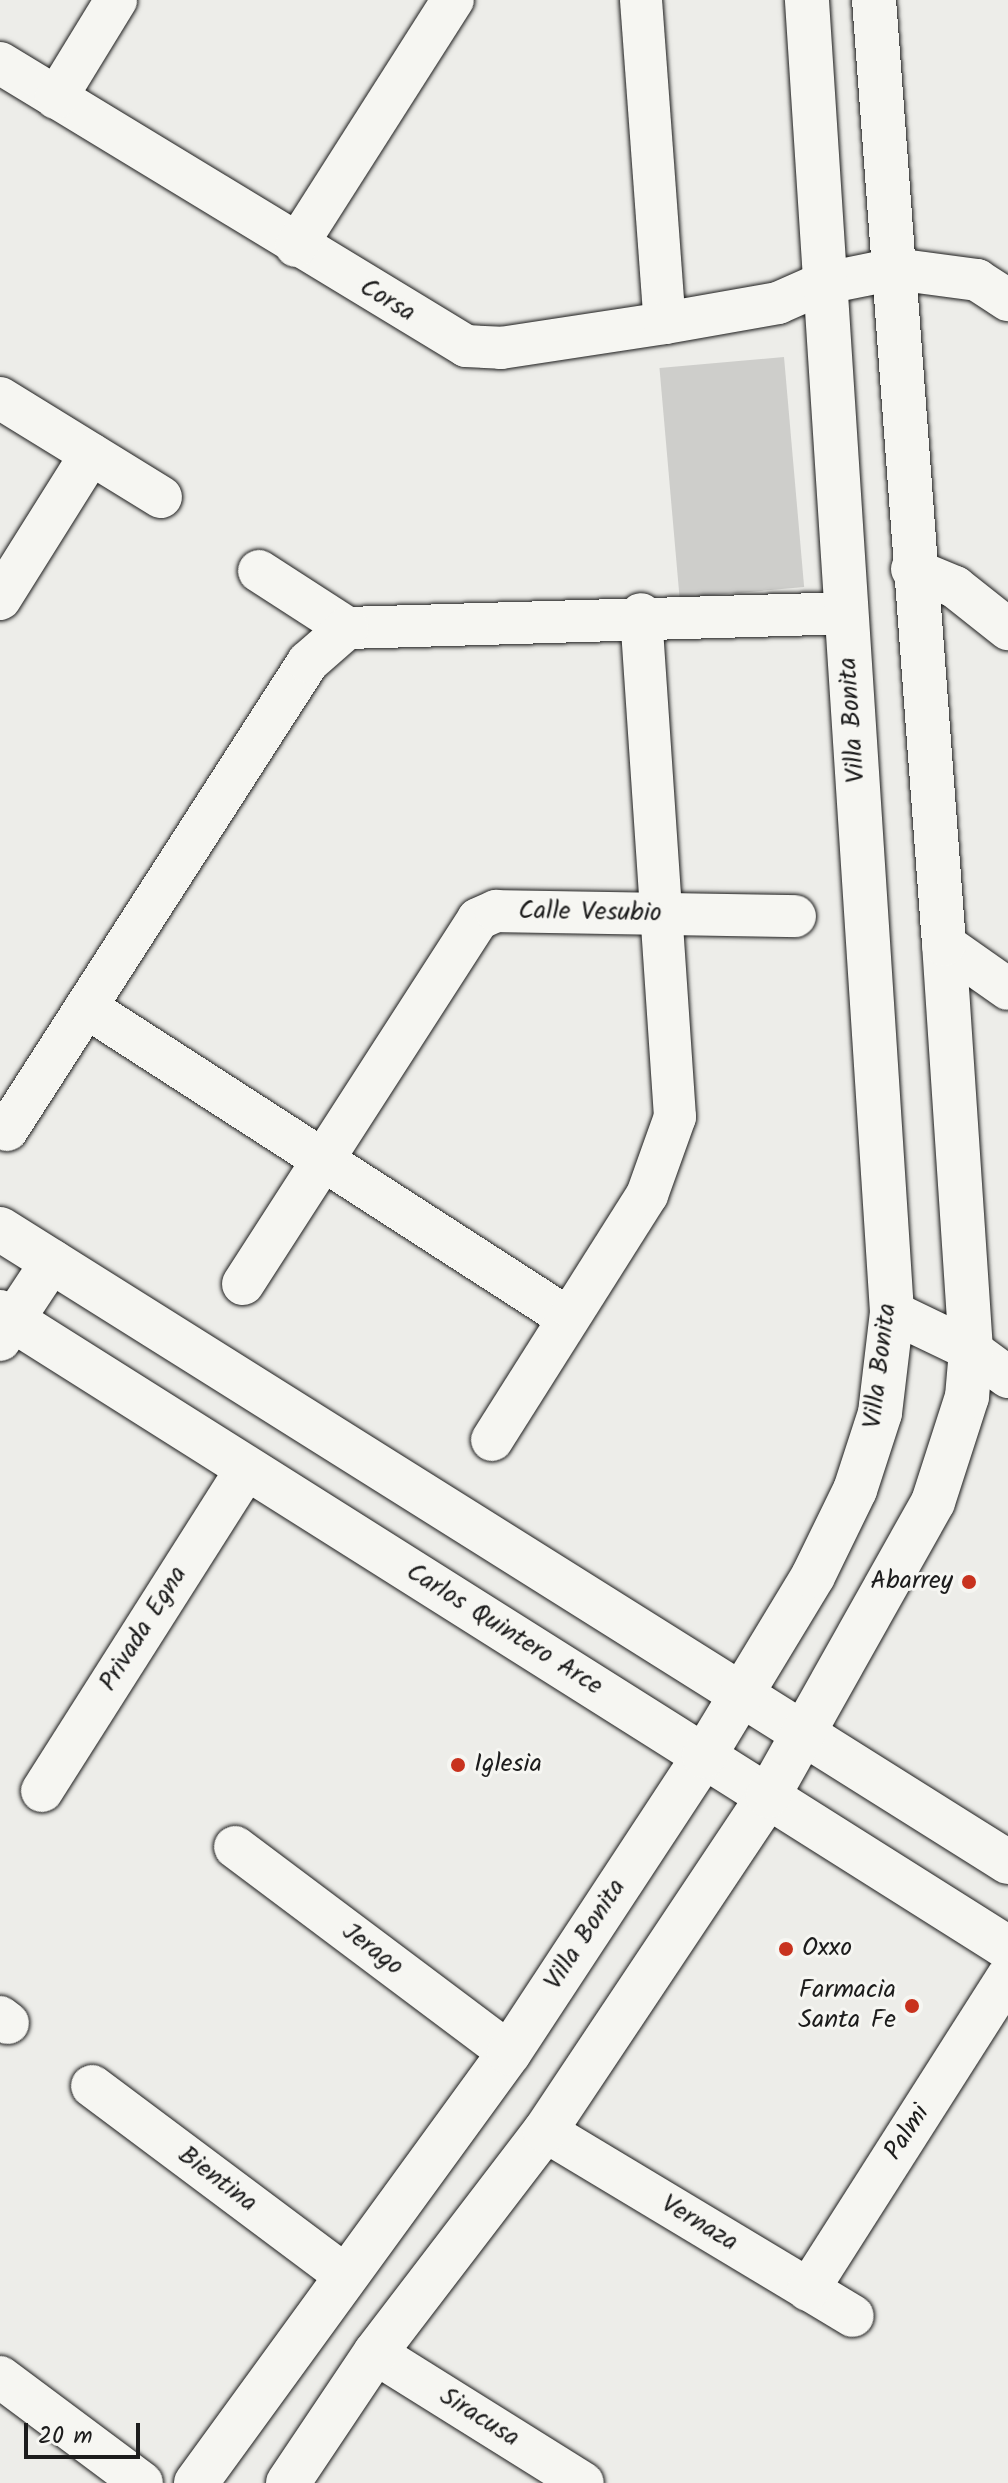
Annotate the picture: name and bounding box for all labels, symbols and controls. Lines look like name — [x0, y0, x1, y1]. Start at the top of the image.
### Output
street label: Corsa — [354, 272, 420, 330]
street label: Villa Bonita — [833, 656, 873, 784]
street label: Calle Vesubio — [518, 896, 662, 930]
street label: Villa Bonita — [858, 1302, 904, 1430]
street label: Carlos Quintero Arce — [400, 1557, 608, 1703]
street label: Privada Egna — [93, 1561, 195, 1697]
place label: Abarrey — [870, 1566, 953, 1598]
marker: Abarrey — [960, 1573, 978, 1591]
place label: Iglesia — [474, 1749, 542, 1781]
marker: Iglesia — [449, 1756, 467, 1774]
street label: Villa Bonita — [539, 1874, 633, 1996]
street label: Jerago — [335, 1917, 409, 1983]
place label: Oxxo — [802, 1933, 852, 1965]
marker: Oxxo — [777, 1940, 795, 1958]
place label: Farmacia Santa Fe — [798, 1975, 896, 2036]
marker: Farmacia Santa Fe — [903, 1997, 921, 2015]
street label: Palmi — [879, 2100, 937, 2166]
street label: Bientina — [171, 2140, 263, 2220]
street label: Vernaza — [655, 2189, 743, 2259]
street label: Siracusa — [433, 2381, 525, 2455]
scale bar — [28, 2407, 144, 2457]
text: 20 m — [38, 2417, 93, 2456]

